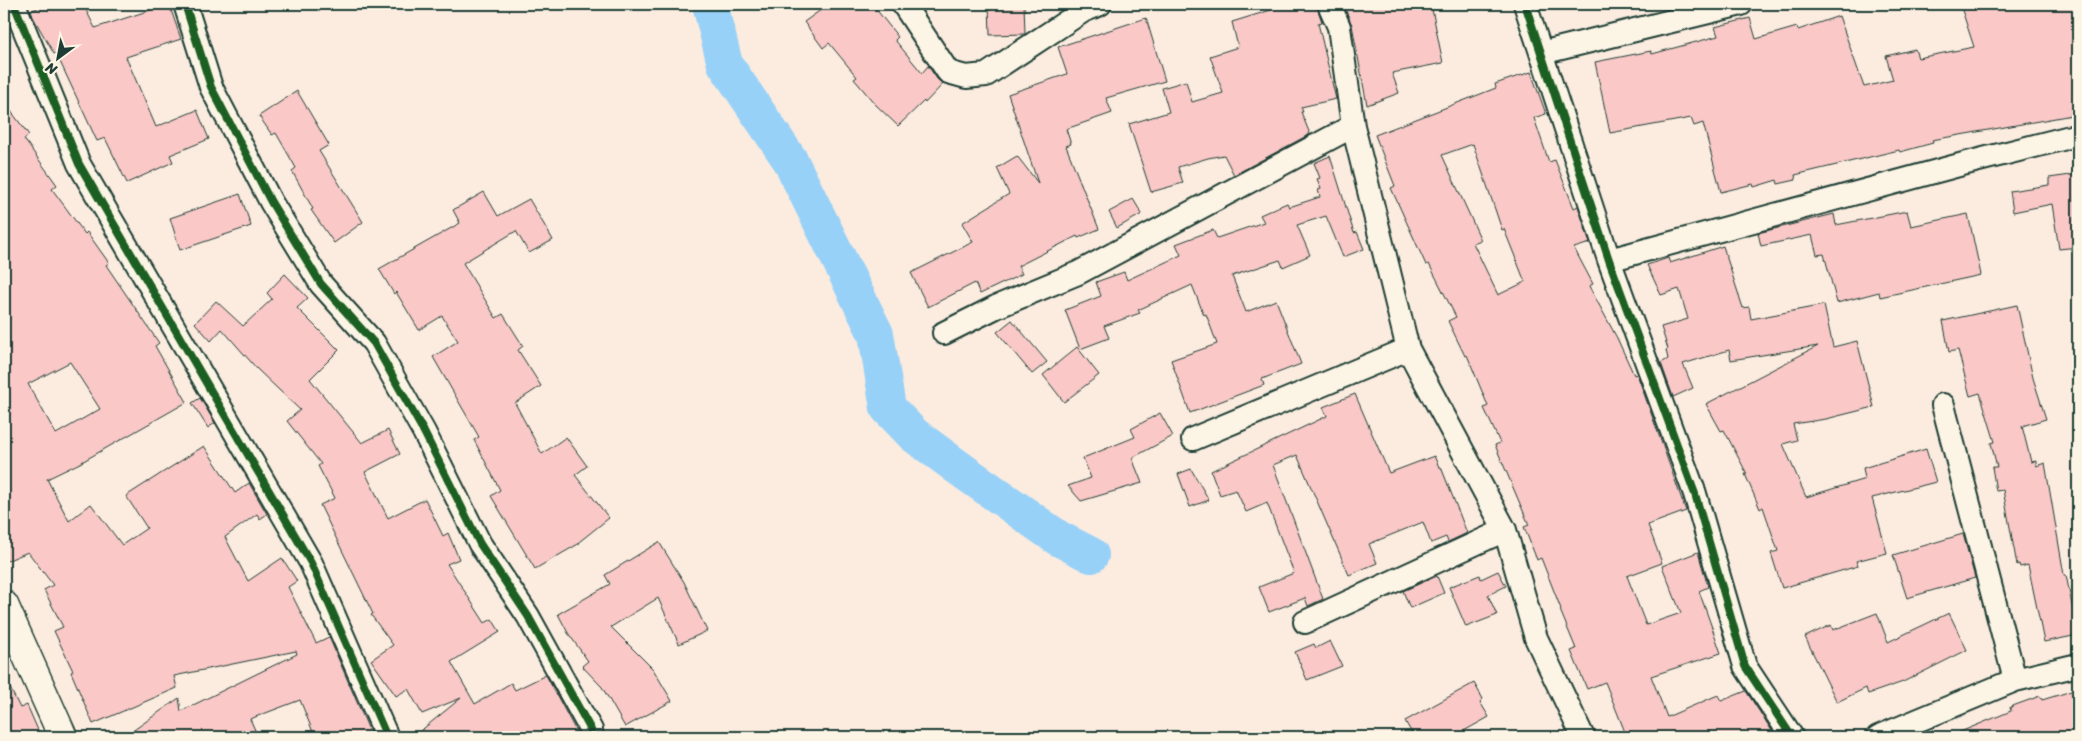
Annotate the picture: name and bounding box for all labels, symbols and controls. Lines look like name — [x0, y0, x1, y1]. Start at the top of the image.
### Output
north arrow — [32, 32, 82, 82]
text: N — [40, 55, 63, 82]

